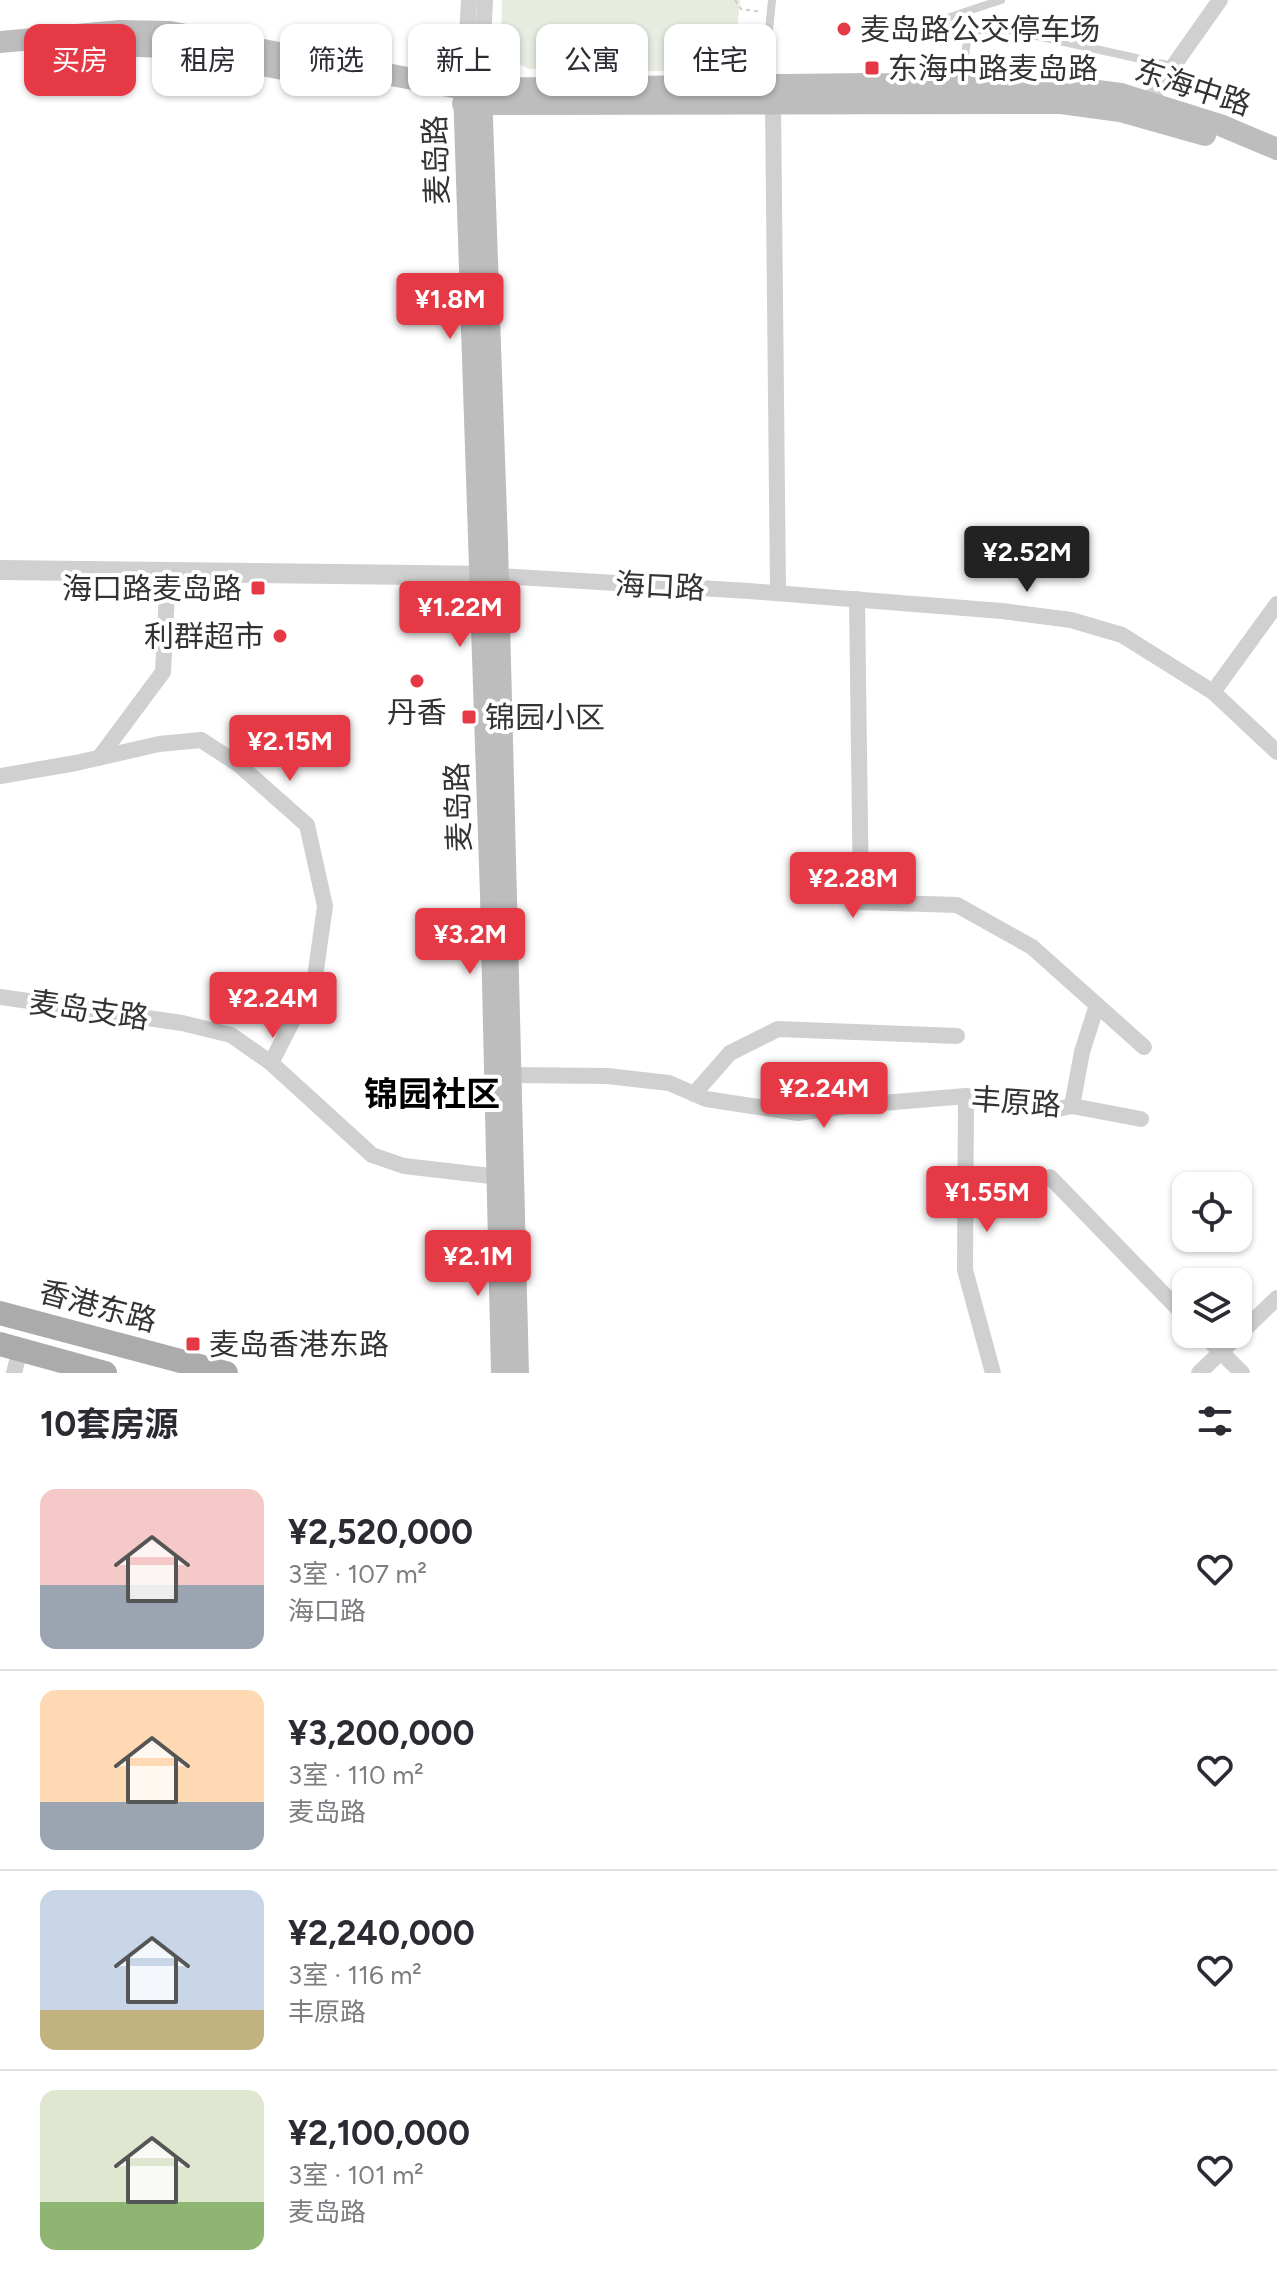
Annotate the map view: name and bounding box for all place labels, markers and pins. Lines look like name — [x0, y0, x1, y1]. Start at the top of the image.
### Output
place label: 麦岛路公交停车场 — [860, 11, 1100, 48]
marker: 麦岛路公交停车场 — [835, 20, 853, 38]
place label: 东海中路麦岛路 — [888, 50, 1098, 87]
marker: 东海中路麦岛路 — [863, 59, 881, 77]
pin: ¥1.8M — [394, 273, 506, 341]
pin: ¥2.52M — [962, 526, 1092, 594]
place label: 海口路麦岛路 — [62, 570, 242, 607]
marker: 海口路麦岛路 — [249, 579, 267, 597]
pin: ¥1.22M — [395, 581, 525, 649]
place label: 利群超市 — [144, 618, 264, 655]
marker: 利群超市 — [271, 627, 289, 645]
marker: 丹香 — [408, 672, 426, 690]
place label: 丹香 — [387, 694, 447, 731]
place label: 锦园小区 — [485, 699, 605, 736]
marker: 锦园小区 — [460, 708, 478, 726]
pin: ¥2.15M — [225, 715, 355, 783]
pin: ¥2.28M — [788, 852, 918, 920]
pin: ¥3.2M — [414, 908, 526, 976]
pin: ¥2.24M — [208, 972, 338, 1040]
pin: ¥2.24M — [759, 1062, 889, 1130]
pin: ¥1.55M — [922, 1166, 1052, 1234]
pin: ¥2.1M — [422, 1230, 534, 1298]
place label: 麦岛香港东路 — [209, 1326, 389, 1363]
marker: 麦岛香港东路 — [184, 1335, 202, 1353]

